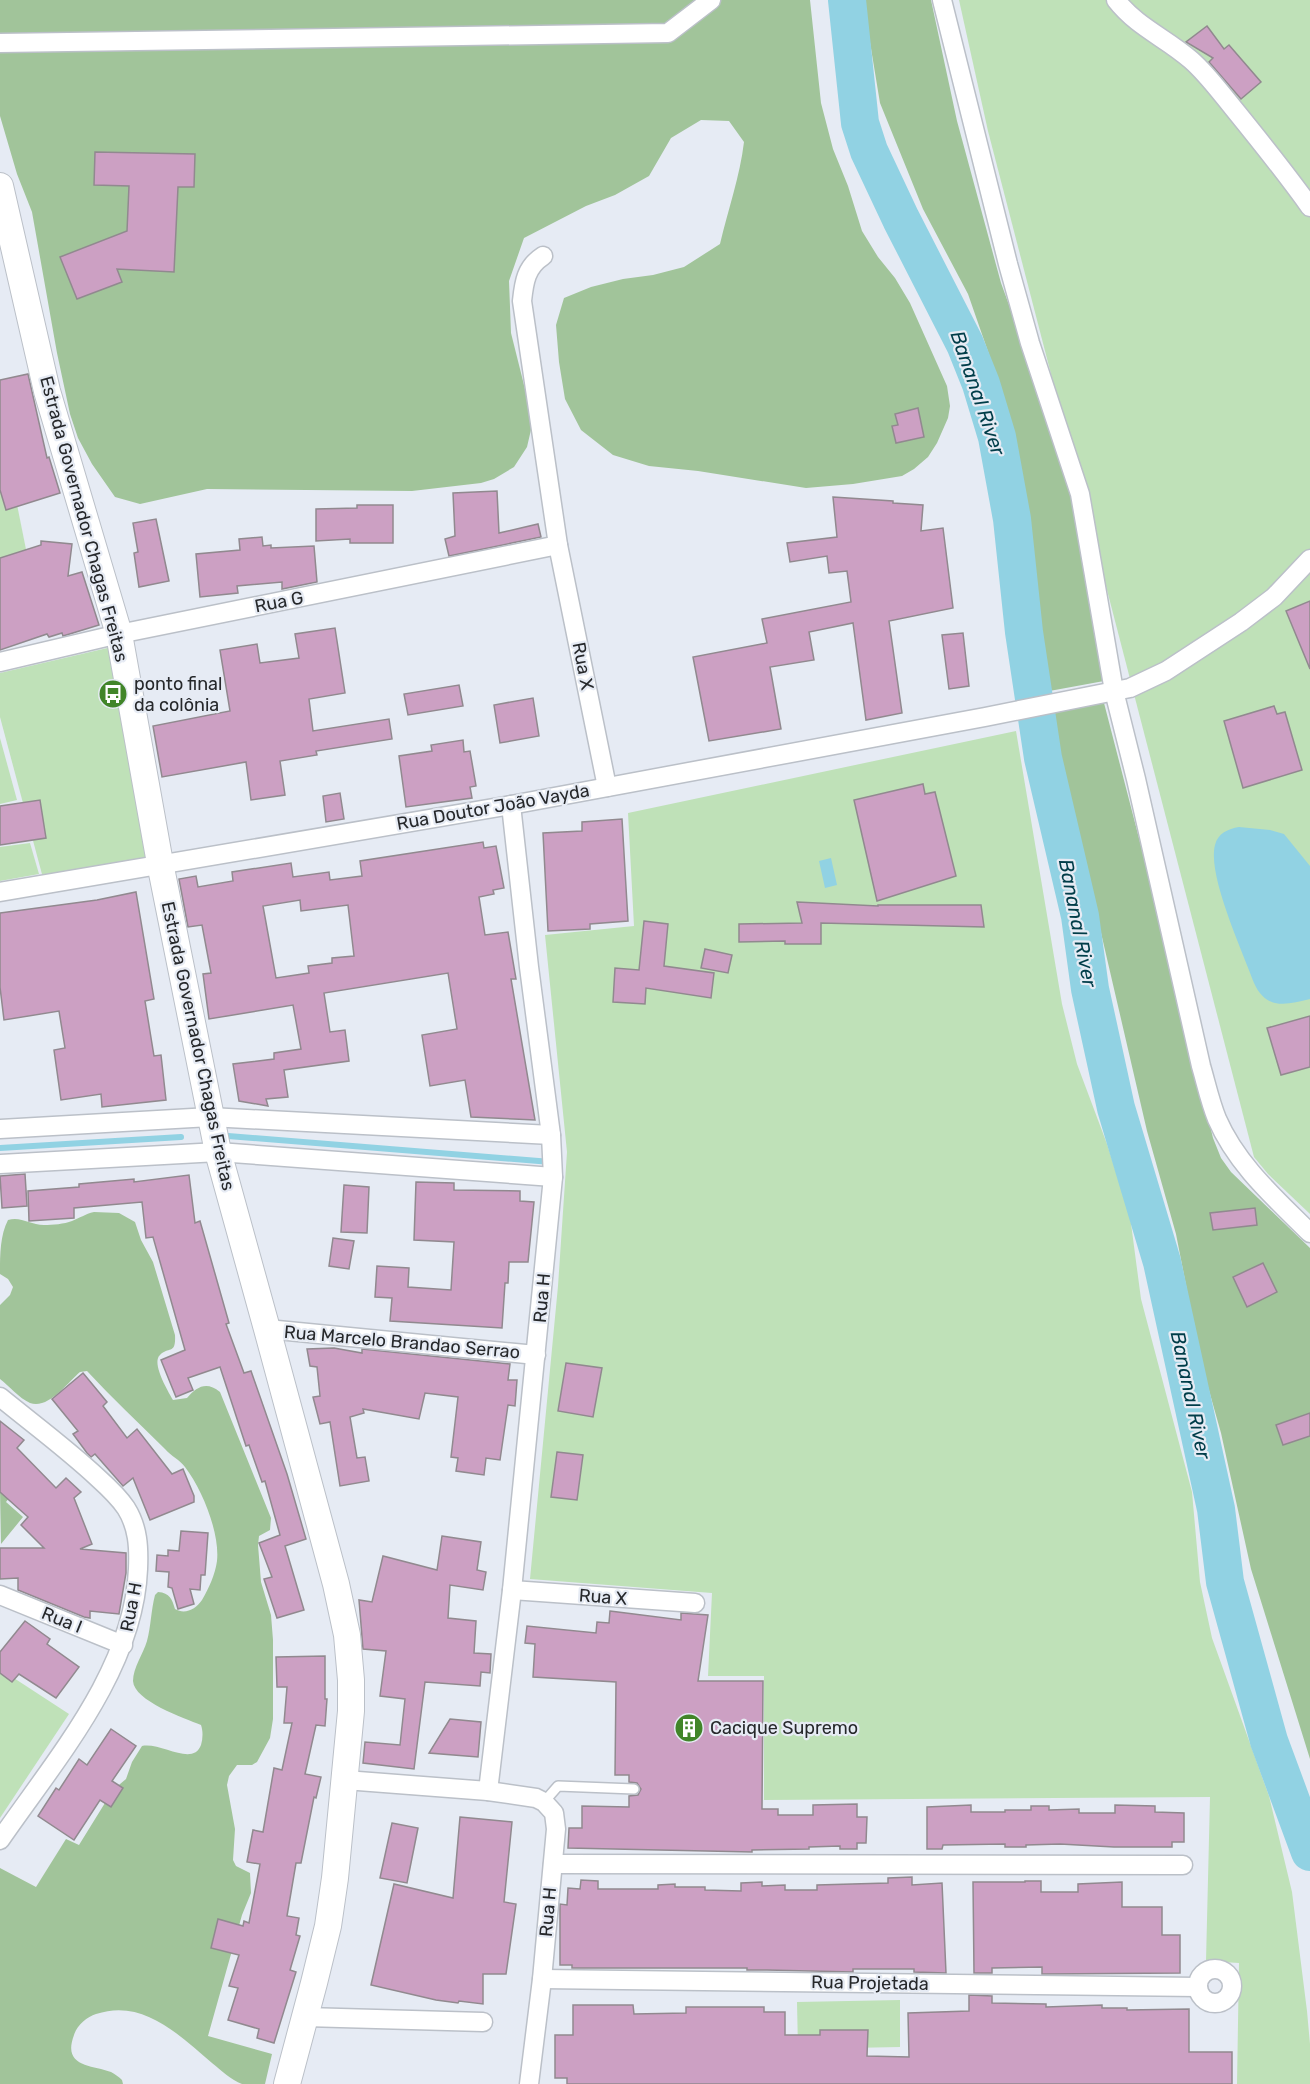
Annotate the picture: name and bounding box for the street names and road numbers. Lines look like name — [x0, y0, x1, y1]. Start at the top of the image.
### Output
street label: Estrada Governador Chagas Freitas — [35, 374, 133, 664]
street label: Rua G — [253, 587, 305, 617]
street label: Rua X — [568, 640, 598, 692]
street label: Rua Doutor João Vayda — [395, 779, 591, 835]
street label: Estrada Governador Chagas Freitas — [157, 899, 239, 1193]
street label: Rua H — [529, 1272, 555, 1324]
street label: Rua Marcelo Brandao Serrao — [283, 1321, 521, 1363]
street label: Rua H — [115, 1580, 147, 1634]
street label: Rua X — [578, 1584, 628, 1610]
street label: Rua I — [38, 1602, 86, 1638]
street label: Rua H — [535, 1886, 561, 1938]
street label: Rua Projetada — [811, 1971, 929, 1995]

